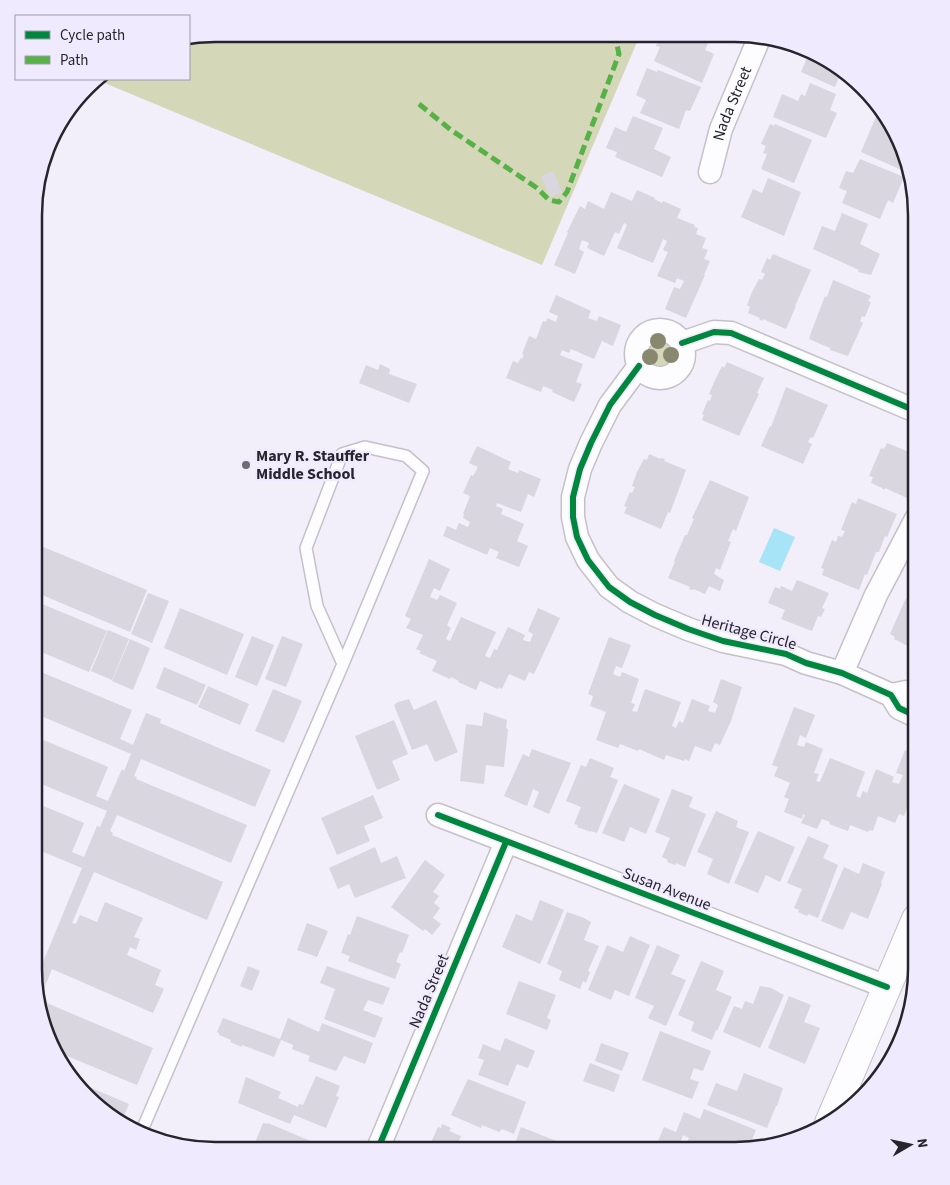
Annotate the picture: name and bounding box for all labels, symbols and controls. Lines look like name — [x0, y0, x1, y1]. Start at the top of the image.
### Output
legend — [15, 15, 190, 80]
text: Cycle path — [60, 25, 125, 46]
text: Path — [60, 50, 88, 71]
street label: Nada Street — [707, 62, 757, 143]
place label: Mary R. Stauffer Middle School — [256, 445, 370, 485]
marker: Mary R. Stauffer Middle School — [240, 459, 252, 471]
street label: Heritage Circle — [699, 609, 799, 655]
street label: Susan Avenue — [620, 862, 715, 916]
street label: Nada Street — [404, 950, 455, 1031]
north arrow — [885, 1120, 935, 1170]
text: N — [911, 1137, 932, 1149]

